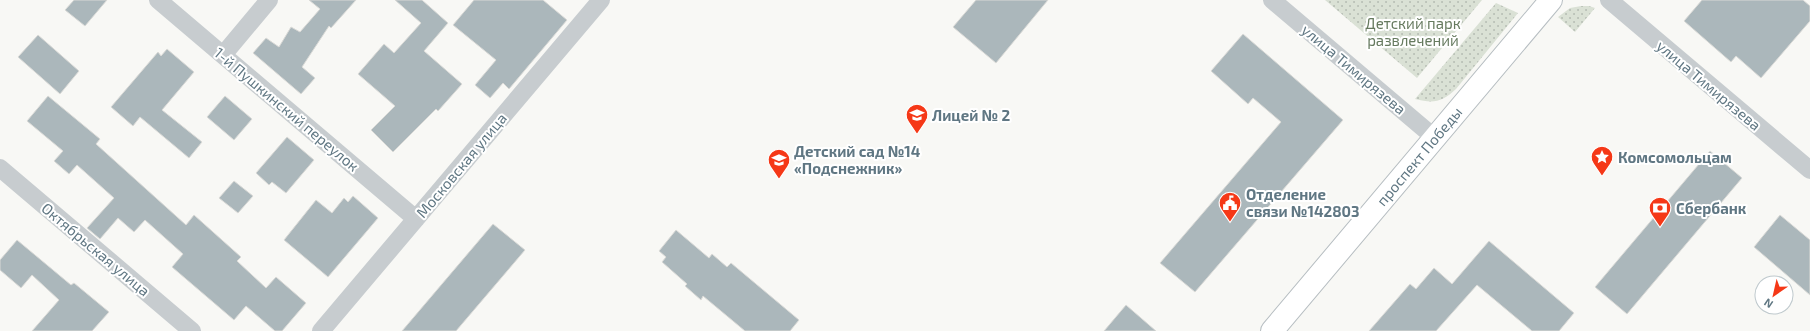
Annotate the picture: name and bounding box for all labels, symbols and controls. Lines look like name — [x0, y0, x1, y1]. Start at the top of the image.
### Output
park label: Детский парк развлечений — [1365, 14, 1461, 49]
street label: улица Тимирязева — [1298, 20, 1410, 119]
street label: улица Тимирязева — [1653, 36, 1765, 135]
street label: 1-й Пушкинский переулок — [210, 43, 363, 175]
school or university icon: Лицей № 2 — [904, 102, 930, 135]
street label: проспект Победы — [1372, 103, 1466, 209]
place label: Лицей № 2 — [932, 106, 1010, 124]
street label: Московская улица — [412, 109, 511, 222]
place label: Детский сад №14 «Подснежник» — [794, 142, 921, 177]
place icon: Комсомольцам — [1589, 144, 1615, 177]
school or university icon: Детский сад №14 «Подснежник» — [766, 147, 792, 180]
place label: Комсомольцам — [1618, 148, 1732, 166]
place label: Отделение связи №142803 — [1246, 185, 1360, 220]
public building icon: Отделение связи №142803 — [1217, 190, 1243, 223]
bank icon: Сбербанк — [1647, 195, 1673, 228]
street label: Октябрьская улица — [38, 198, 154, 300]
place label: Сбербанк — [1676, 199, 1747, 217]
north arrow — [1754, 275, 1794, 315]
text: N — [1761, 296, 1775, 311]

